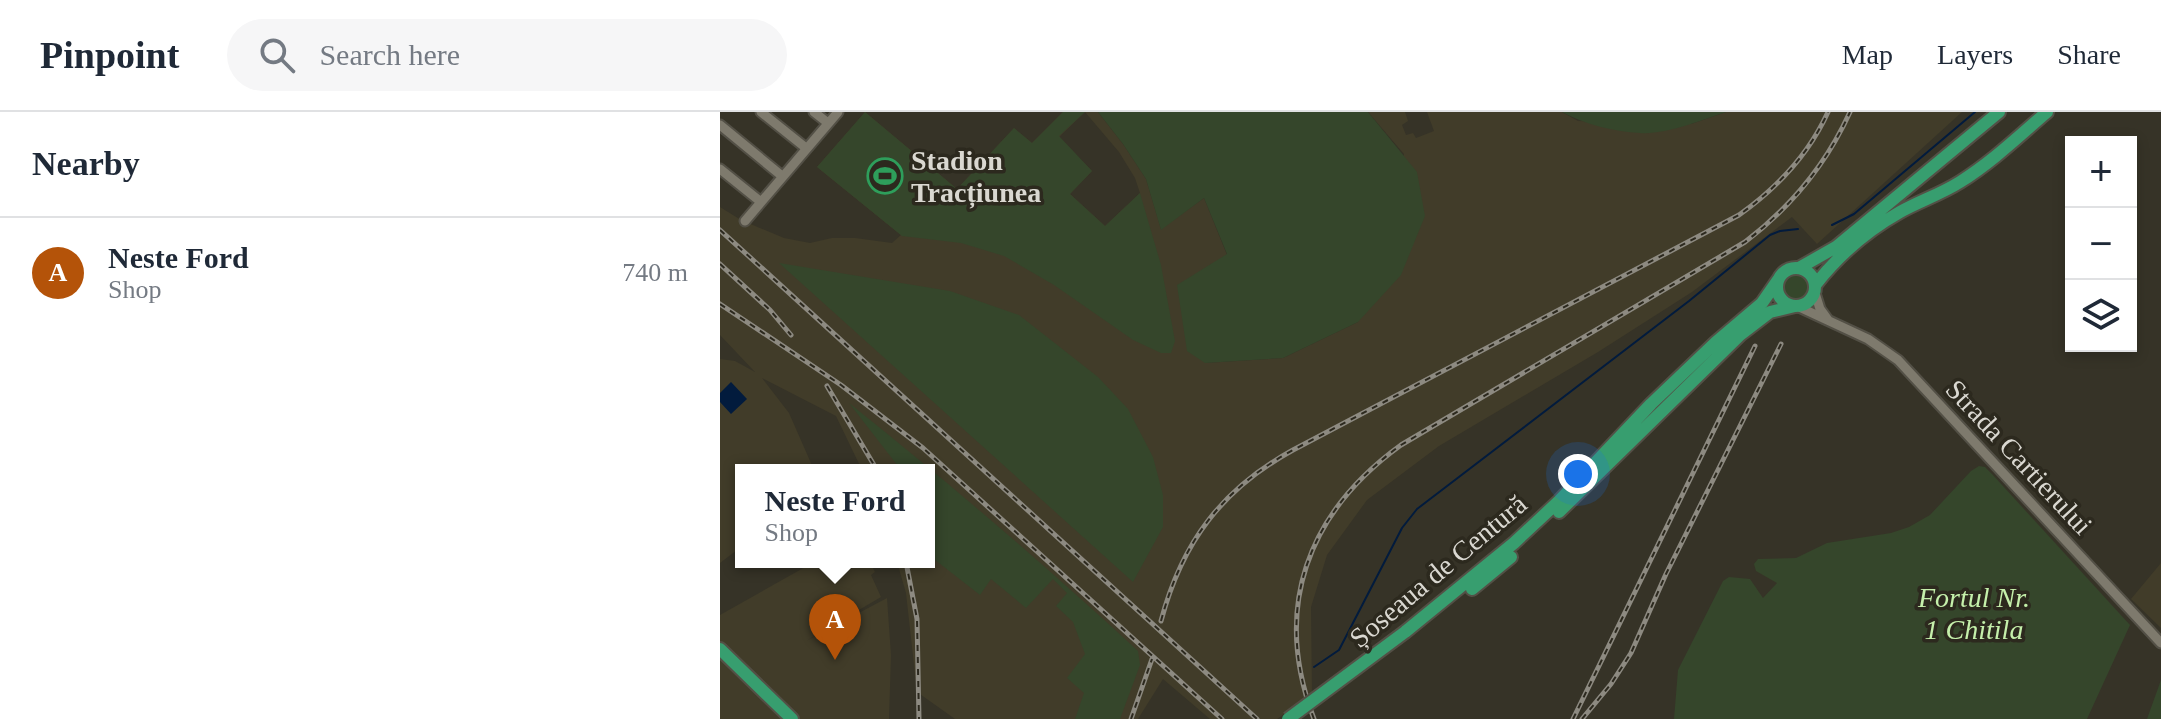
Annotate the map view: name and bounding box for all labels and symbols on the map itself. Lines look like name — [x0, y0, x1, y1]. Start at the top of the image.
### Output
place label: Stadion Tracțiunea — [911, 145, 1041, 209]
sports icon: Stadion Tracțiunea — [866, 157, 904, 195]
street label: Strada Cartierului — [1940, 373, 2099, 541]
your location — [1558, 454, 1598, 494]
street label: Șoseaua de Centură — [1343, 488, 1533, 654]
park label: Fortul Nr. 1 Chitila — [1917, 582, 2030, 645]
pin: A — [809, 594, 861, 660]

